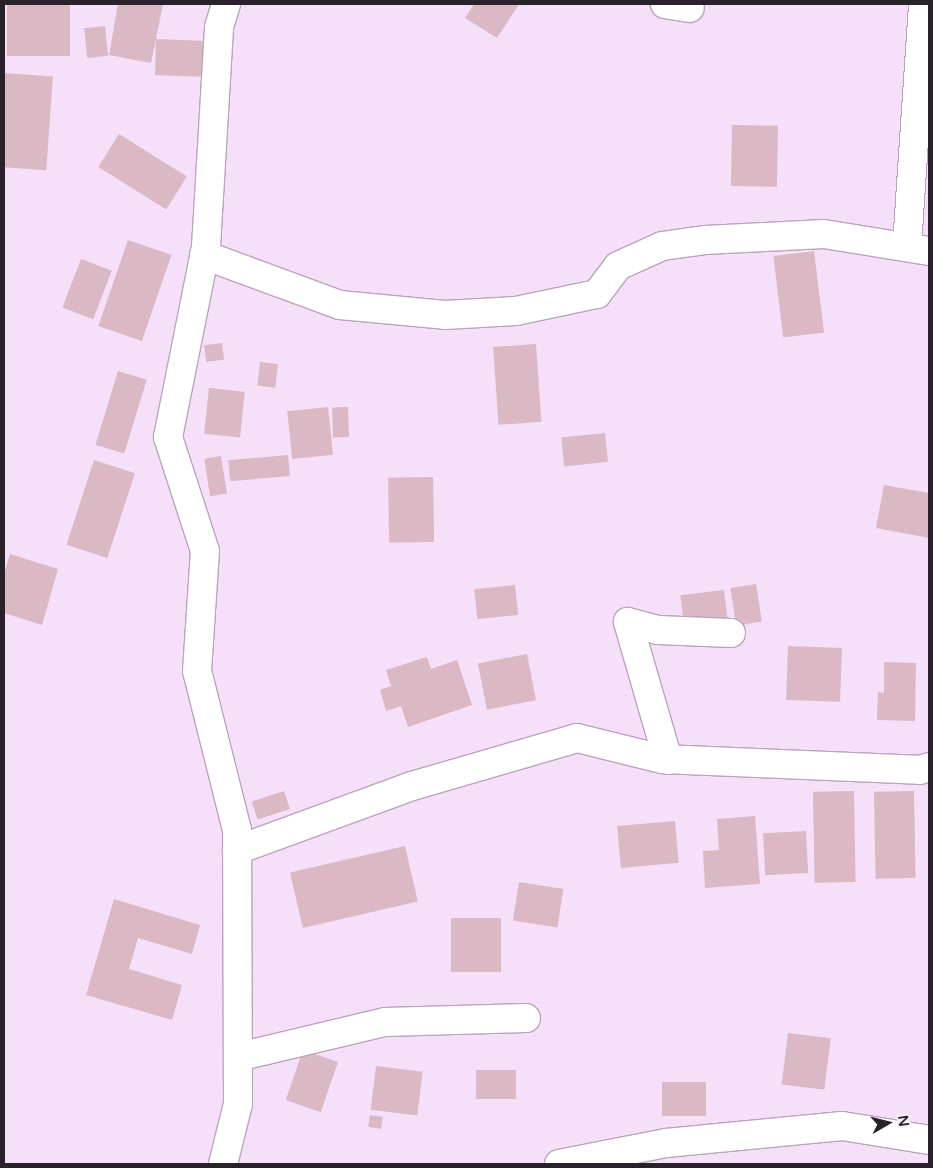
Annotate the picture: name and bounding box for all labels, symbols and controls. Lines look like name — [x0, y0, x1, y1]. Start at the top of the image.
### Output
north arrow — [863, 1098, 913, 1148]
text: N — [894, 1114, 913, 1128]

